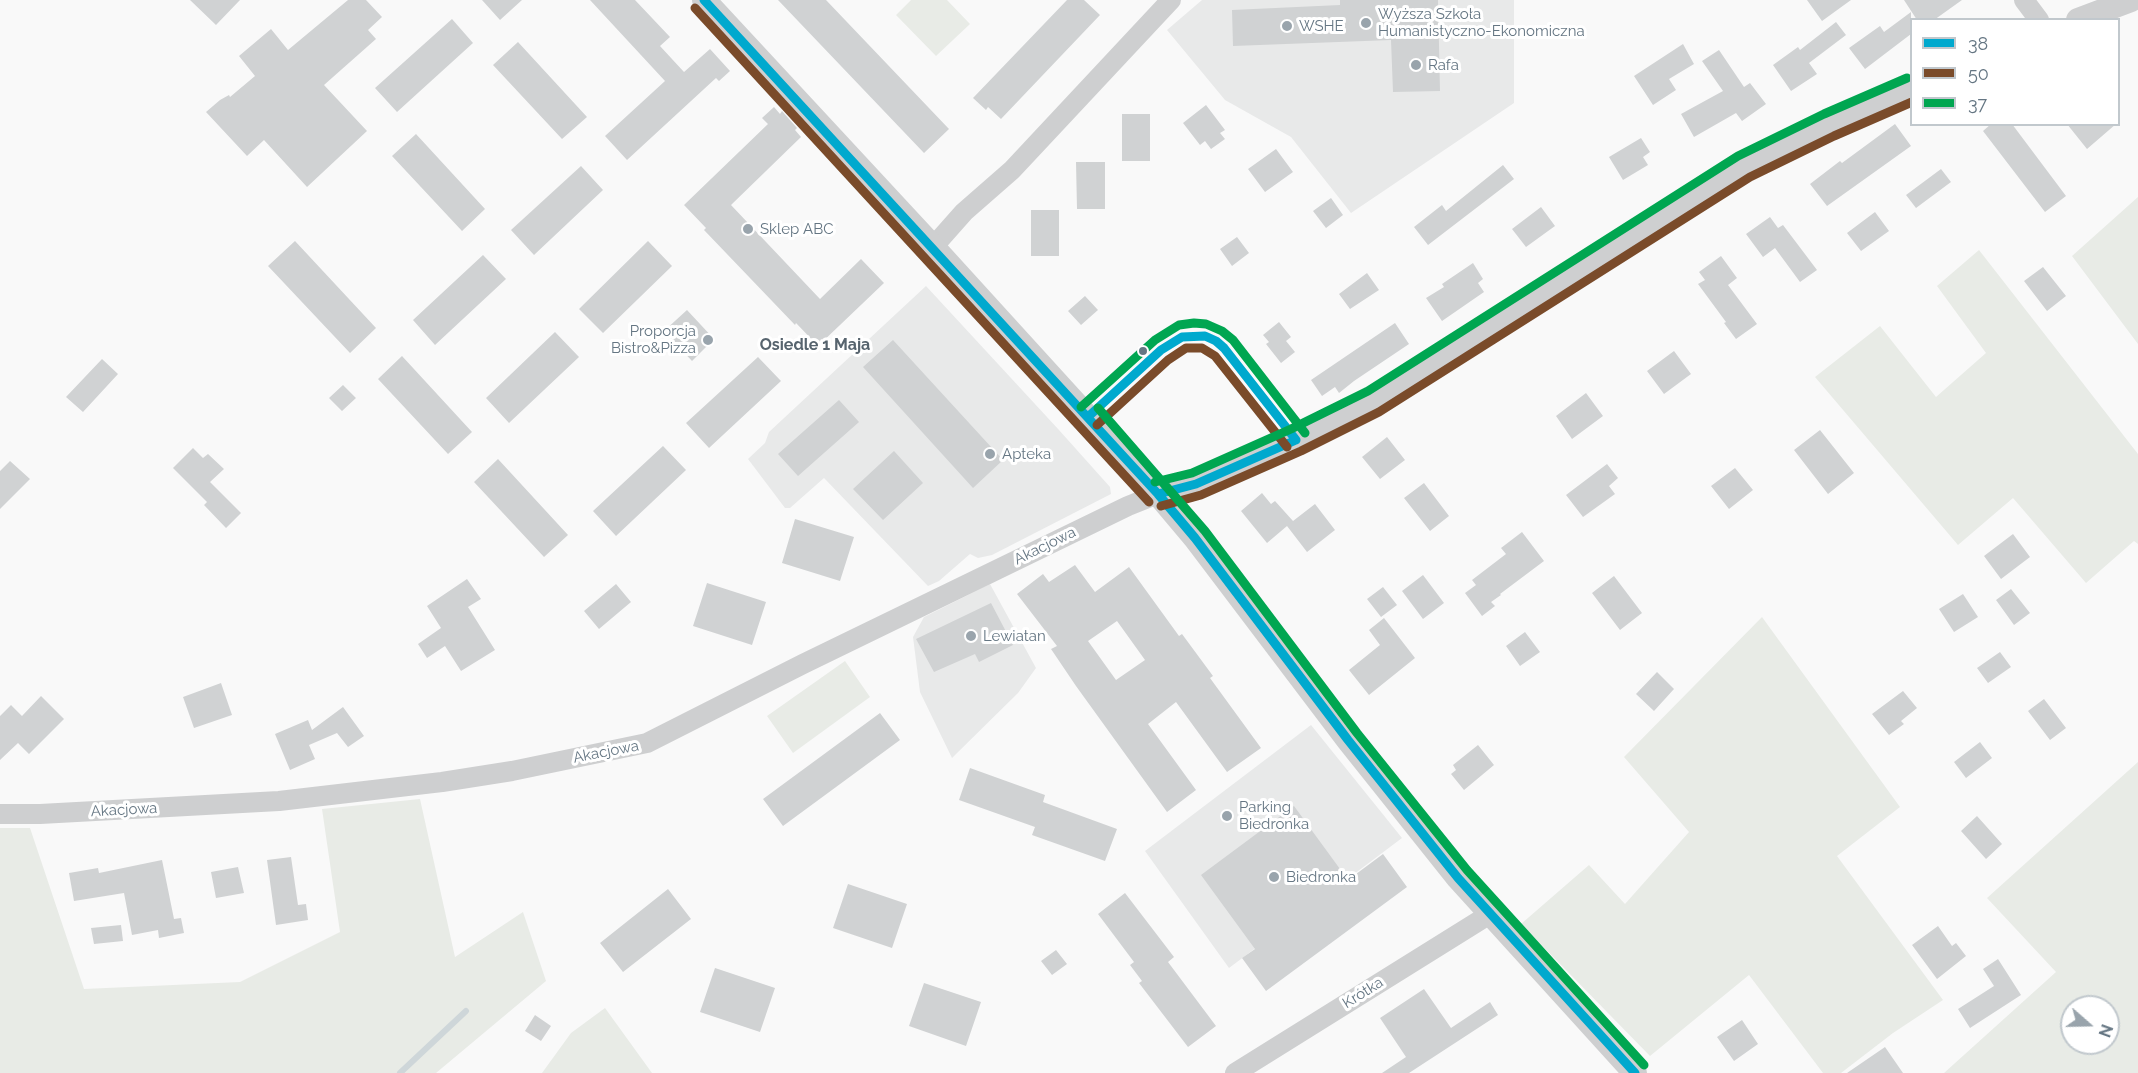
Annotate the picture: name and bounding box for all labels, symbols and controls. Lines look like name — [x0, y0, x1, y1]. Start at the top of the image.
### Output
place label: Wyższa Szkoła Humanistyczno-Ekonomiczna — [1378, 5, 1585, 40]
marker: Wyższa Szkoła Humanistyczno-Ekonomiczna — [1359, 16, 1373, 30]
place label: WSHE — [1299, 17, 1344, 35]
legend — [1910, 18, 2120, 126]
marker: WSHE — [1280, 19, 1294, 33]
text: 38 — [1968, 33, 1988, 54]
place label: Rafa — [1428, 56, 1459, 74]
marker: Rafa — [1409, 58, 1423, 72]
text: 50 — [1968, 63, 1989, 84]
text: 37 — [1968, 93, 1987, 114]
place label: Sklep ABC — [760, 220, 833, 238]
marker: Sklep ABC — [741, 222, 755, 236]
place label: Proporcja Bistro&Pizza — [611, 322, 696, 357]
marker: Proporcja Bistro&Pizza — [701, 333, 715, 347]
district label: Osiedle 1 Maja — [760, 335, 870, 355]
unlabelled marker — [1137, 345, 1149, 357]
place label: Apteka — [1002, 445, 1051, 463]
marker: Apteka — [983, 447, 997, 461]
street label: Akacjowa — [1011, 523, 1079, 569]
place label: Lewiatan — [983, 627, 1046, 645]
marker: Lewiatan — [964, 629, 978, 643]
street label: Akacjowa — [572, 737, 640, 767]
place label: Parking Biedronka — [1239, 798, 1309, 833]
street label: Akacjowa — [90, 799, 158, 821]
marker: Parking Biedronka — [1220, 809, 1234, 823]
place label: Biedronka — [1286, 868, 1356, 886]
marker: Biedronka — [1267, 870, 1281, 884]
street label: Krótka — [1339, 974, 1387, 1012]
north arrow — [2060, 995, 2120, 1055]
text: N — [2094, 1022, 2117, 1040]

